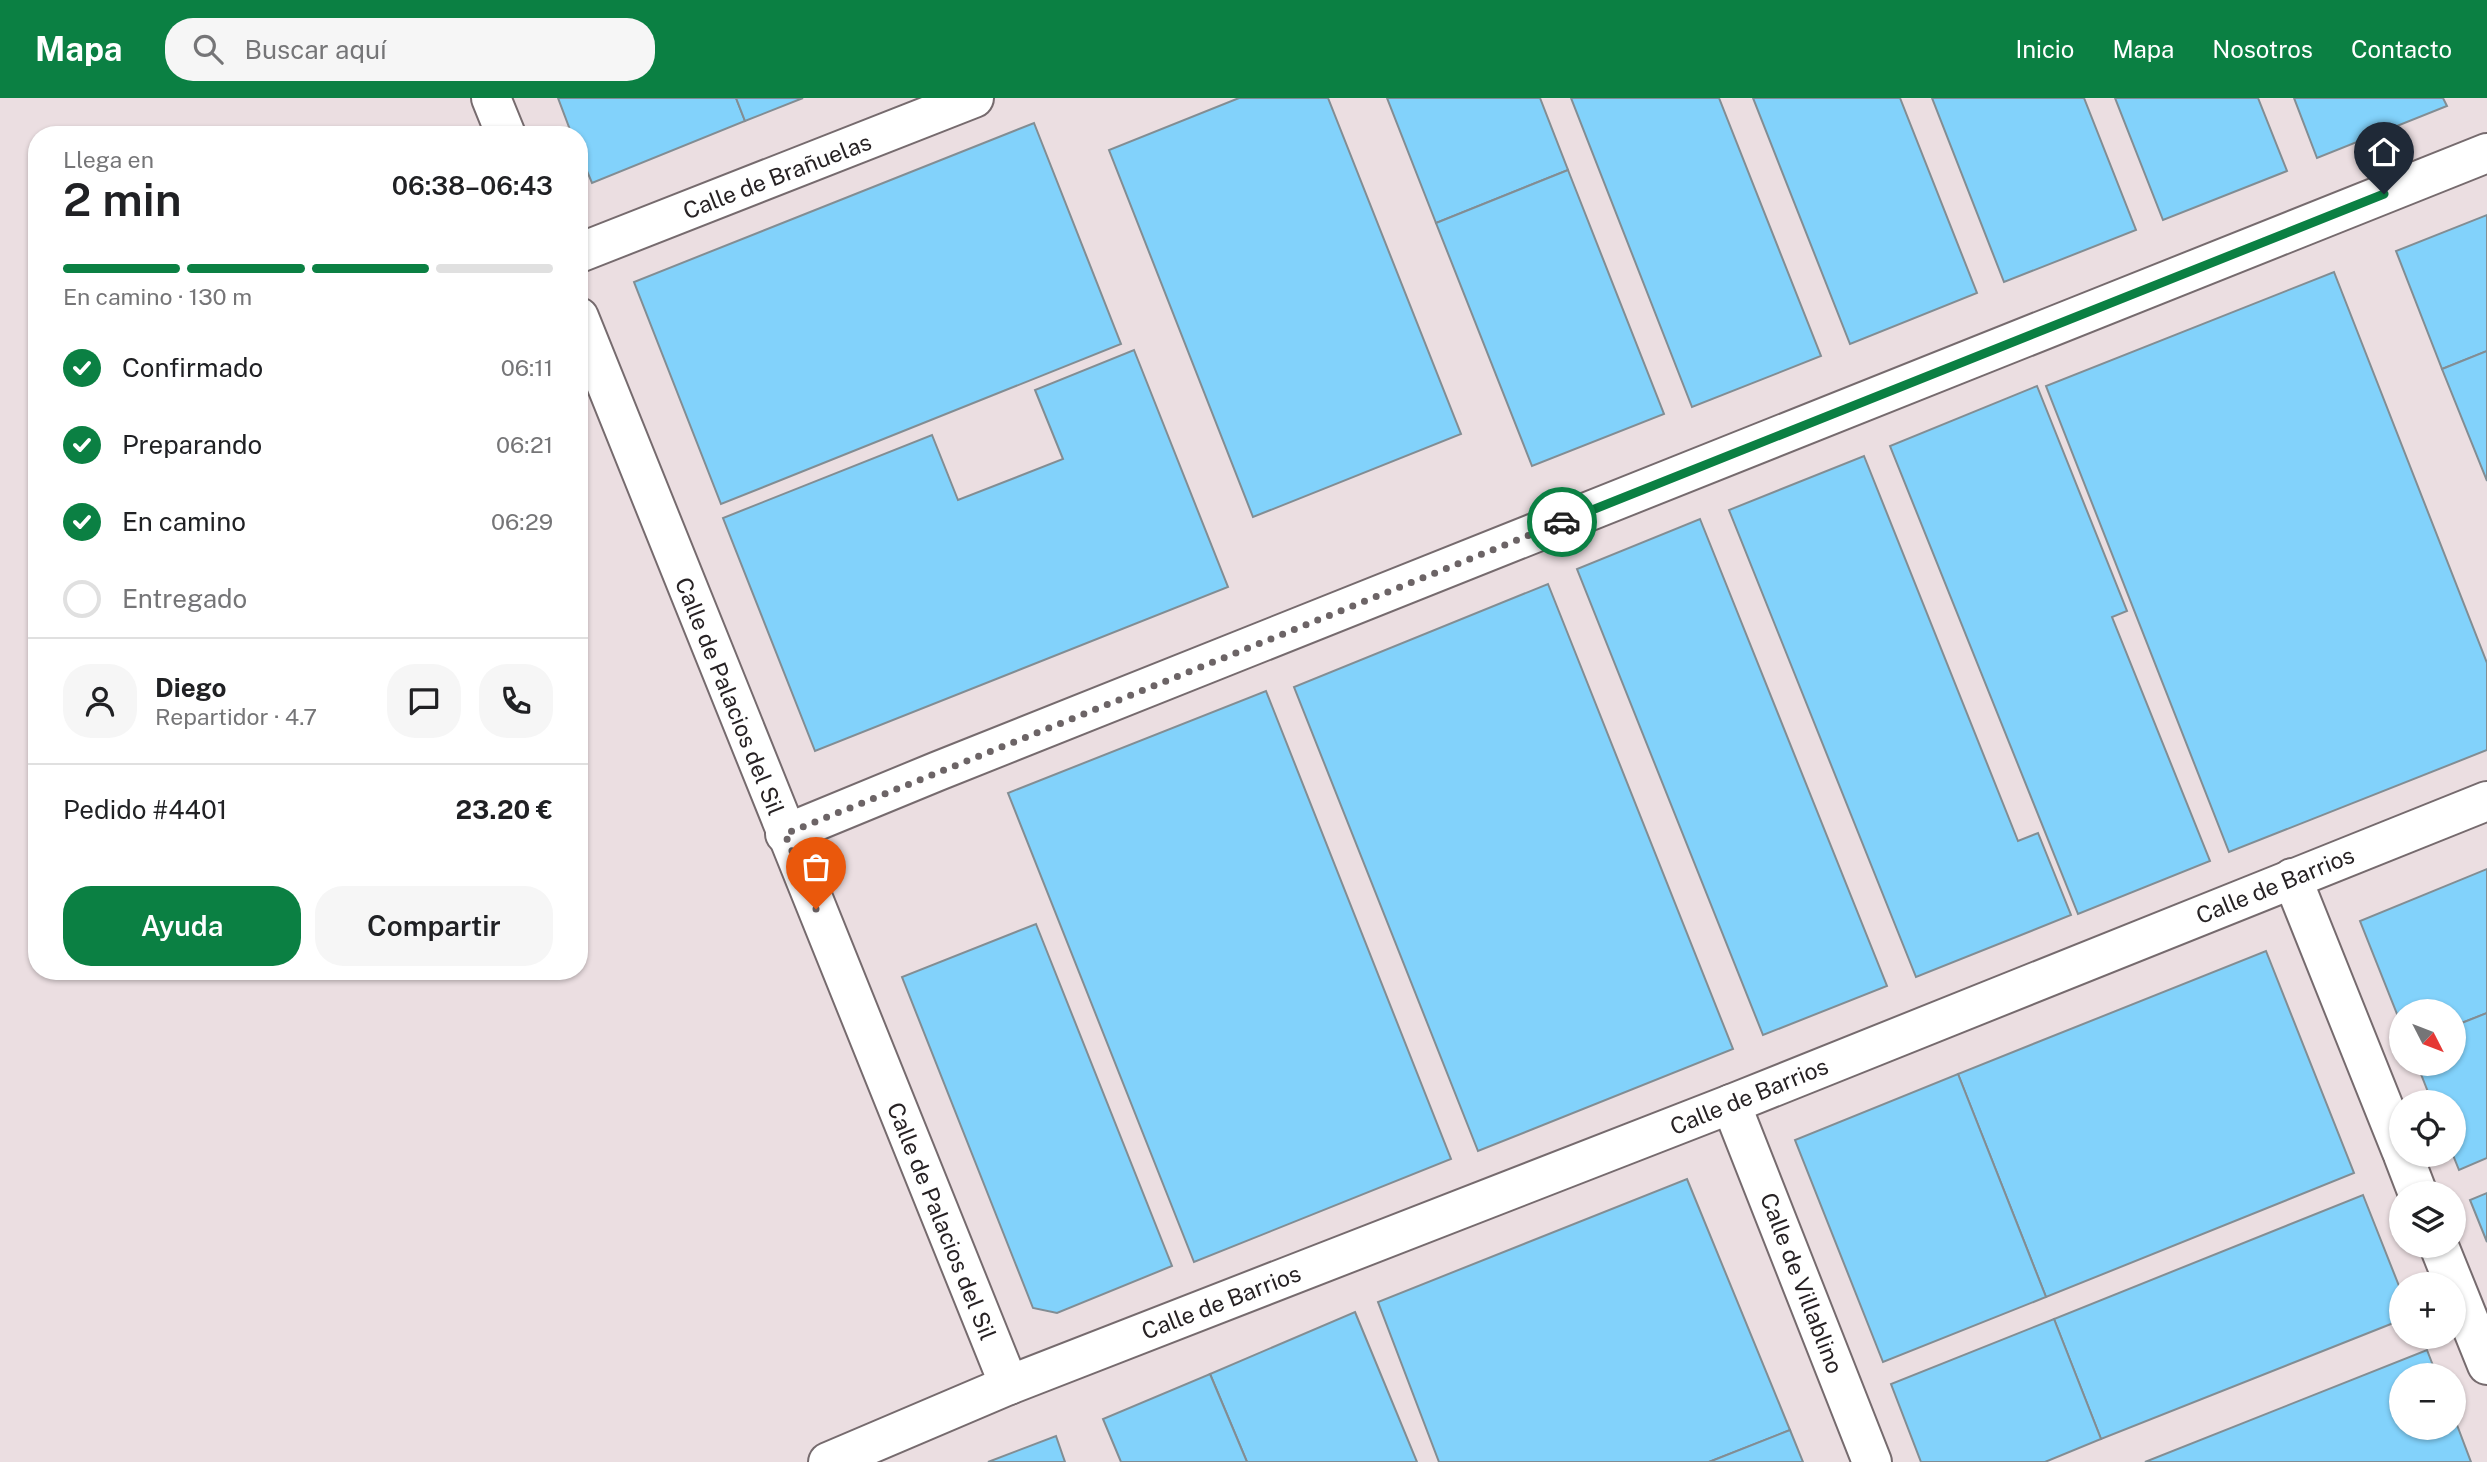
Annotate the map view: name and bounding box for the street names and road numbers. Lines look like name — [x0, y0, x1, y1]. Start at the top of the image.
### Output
street label: Calle de Brañuelas — [679, 128, 875, 224]
street label: Calle de Palacios del Sil — [670, 573, 790, 819]
street label: Calle de Barrios — [2192, 841, 2358, 929]
street label: Calle de Barrios — [1666, 1052, 1832, 1140]
street label: Calle de Palacios del Sil — [882, 1098, 1002, 1344]
street label: Calle de Villablino — [1755, 1189, 1849, 1377]
street label: Calle de Barrios — [1138, 1259, 1304, 1345]

